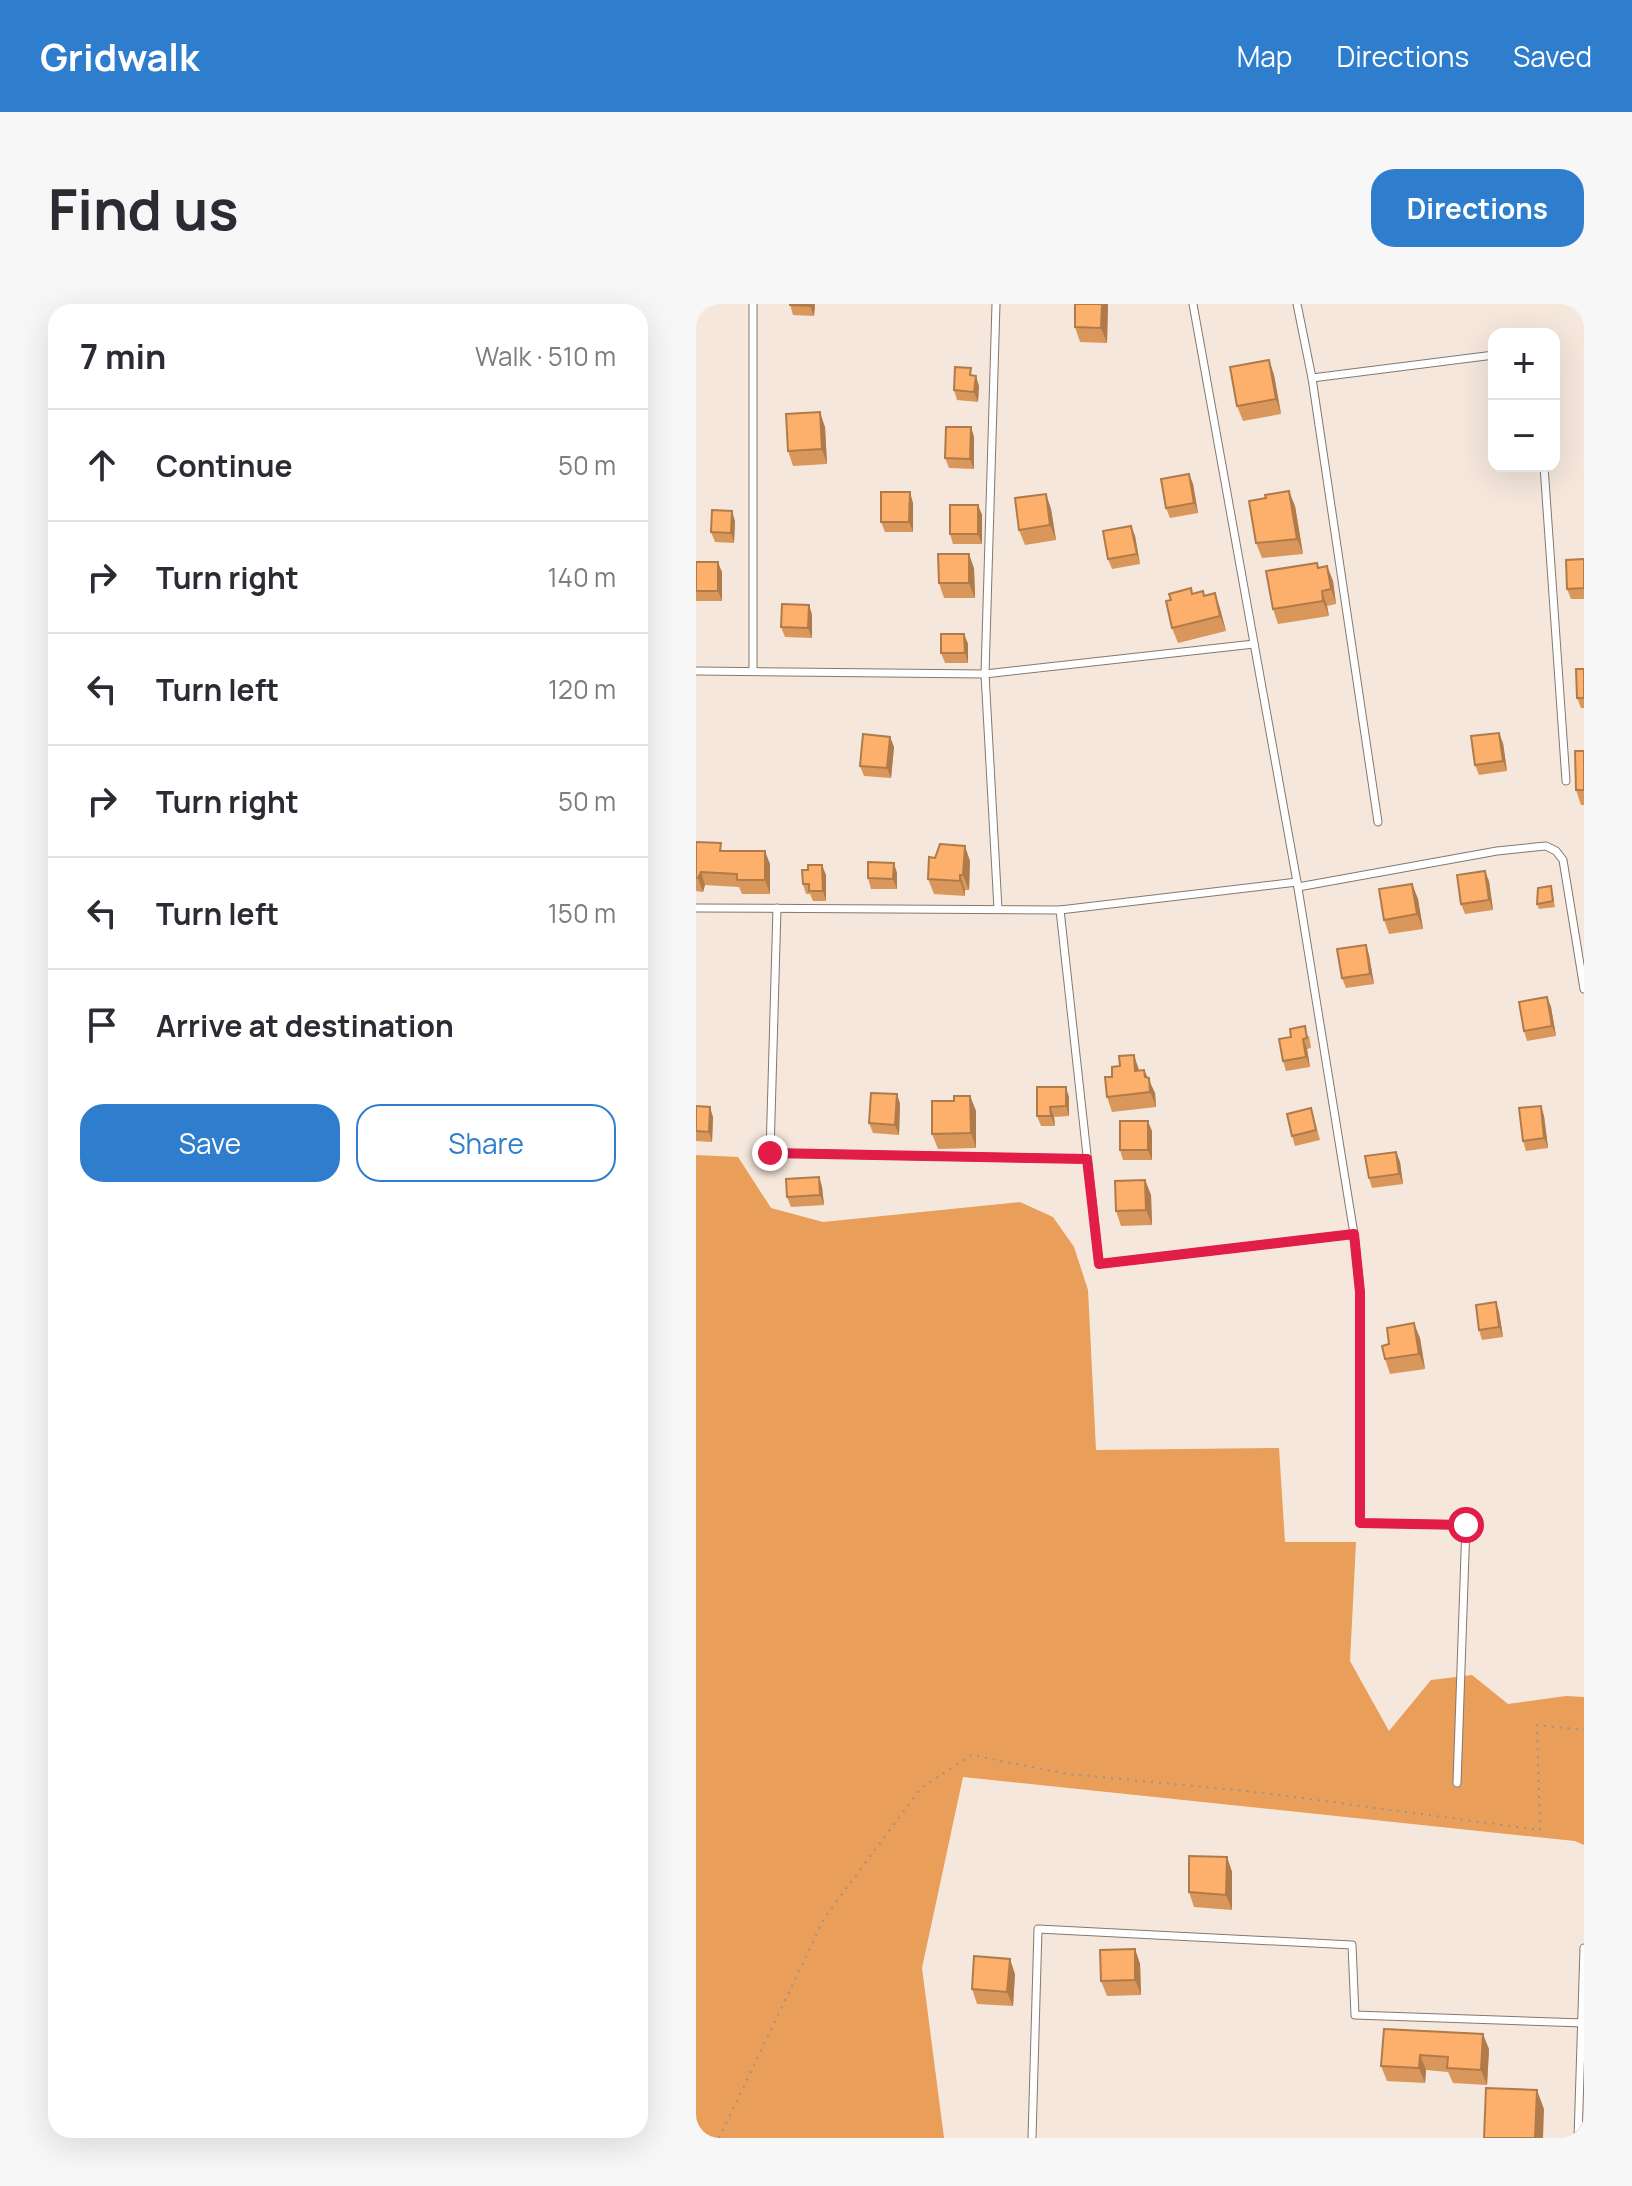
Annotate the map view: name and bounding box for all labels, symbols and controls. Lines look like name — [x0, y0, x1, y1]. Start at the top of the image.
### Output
text: Gridwalk — [40, 30, 199, 82]
text: Map — [1237, 37, 1292, 75]
text: Directions — [1336, 37, 1469, 75]
text: Saved — [1513, 37, 1592, 75]
button: Directions — [1371, 169, 1584, 247]
text: Find us — [48, 170, 239, 247]
map controls — [1488, 328, 1560, 472]
button: + — [1488, 328, 1560, 400]
text: 7 min — [80, 333, 166, 379]
text: Walk · 510 m — [475, 338, 616, 374]
button: − — [1488, 400, 1560, 472]
icon: ahead — [80, 443, 124, 487]
text: Continue — [156, 445, 292, 486]
text: 50 m — [558, 447, 616, 483]
icon: right — [80, 555, 124, 599]
text: Turn right — [156, 557, 299, 598]
text: 140 m — [547, 559, 616, 595]
icon: left — [80, 667, 124, 711]
text: Turn left — [156, 669, 279, 710]
text: 120 m — [548, 671, 616, 707]
icon: right — [80, 779, 124, 823]
text: Turn right — [156, 781, 299, 822]
text: 50 m — [558, 783, 616, 819]
icon: left — [80, 891, 124, 935]
text: Turn left — [156, 893, 279, 934]
text: 150 m — [548, 895, 616, 931]
icon: arrive — [80, 1003, 124, 1047]
text: Arrive at destination — [156, 1005, 454, 1046]
button: Save — [80, 1104, 340, 1182]
button: Share — [356, 1104, 616, 1182]
route end — [752, 1135, 788, 1171]
route start — [1448, 1507, 1484, 1543]

